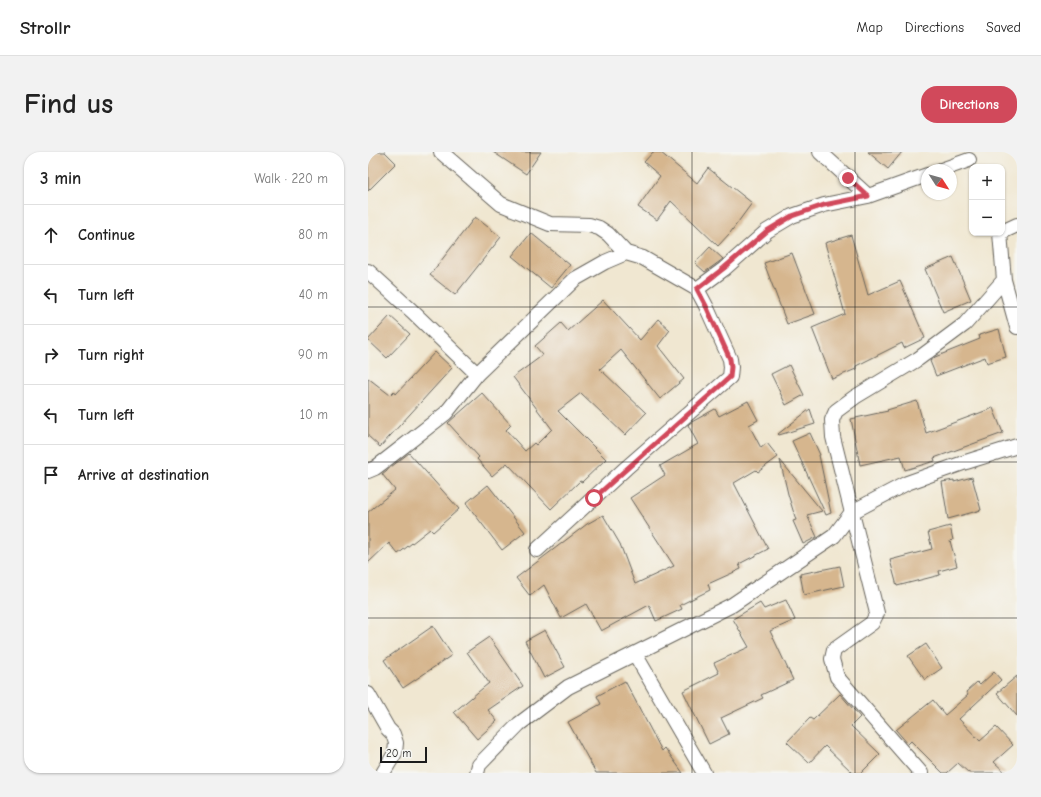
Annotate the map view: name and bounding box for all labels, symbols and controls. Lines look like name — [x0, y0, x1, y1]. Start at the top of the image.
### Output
text: Strollr — [20, 17, 70, 39]
text: Map — [856, 19, 883, 36]
text: Directions — [905, 19, 964, 36]
text: Saved — [986, 19, 1021, 36]
button: Directions — [921, 86, 1017, 123]
text: Find us — [24, 88, 113, 120]
north arrow — [921, 164, 957, 200]
map controls — [969, 164, 1005, 236]
button: + — [969, 164, 1005, 200]
text: 3 min — [40, 169, 81, 188]
route end — [839, 169, 857, 187]
text: Walk · 220 m — [254, 171, 328, 186]
button: − — [969, 200, 1005, 236]
icon: ahead — [40, 224, 62, 246]
text: Continue — [78, 226, 135, 244]
text: 80 m — [298, 227, 328, 242]
icon: left — [40, 284, 62, 306]
text: Turn left — [78, 286, 134, 304]
text: 40 m — [299, 287, 328, 302]
icon: right — [40, 344, 62, 366]
text: Turn right — [78, 346, 144, 364]
text: 90 m — [298, 347, 328, 362]
icon: left — [40, 404, 62, 426]
text: Turn left — [78, 406, 134, 424]
text: 10 m — [300, 407, 328, 422]
icon: arrive — [40, 464, 62, 486]
text: Arrive at destination — [78, 466, 209, 484]
route start — [585, 489, 603, 507]
scale bar — [380, 745, 427, 764]
text: 20 m — [386, 747, 411, 760]

